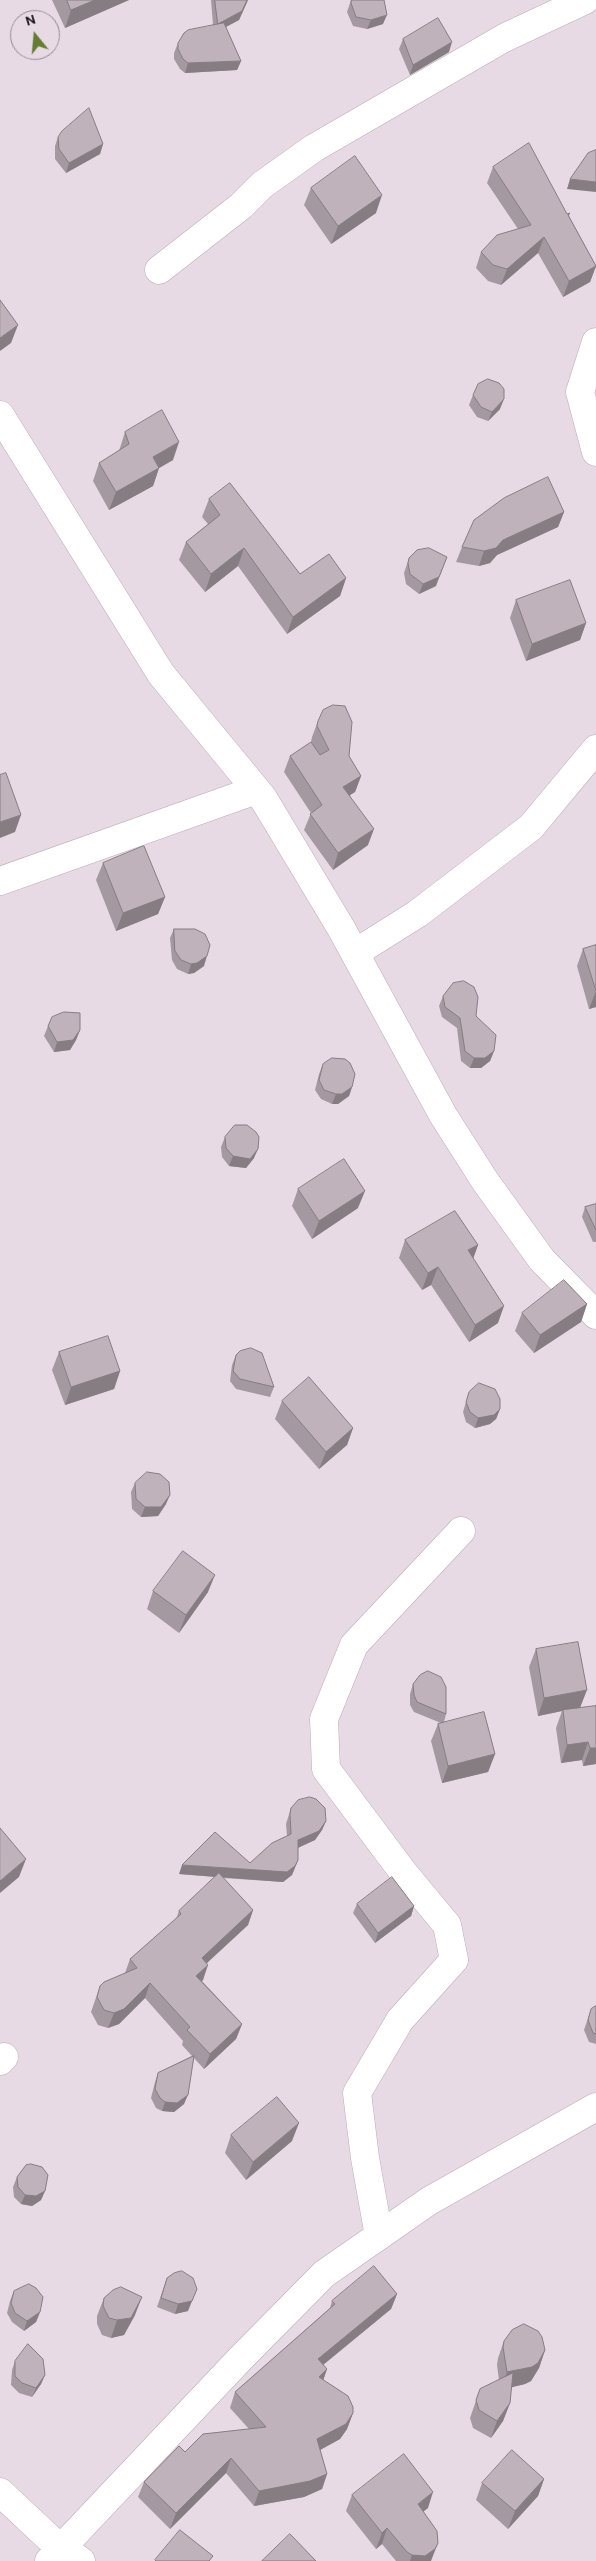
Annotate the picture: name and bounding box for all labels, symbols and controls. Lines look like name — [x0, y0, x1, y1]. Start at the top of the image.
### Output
north arrow — [10, 10, 60, 60]
text: N — [23, 12, 38, 31]

